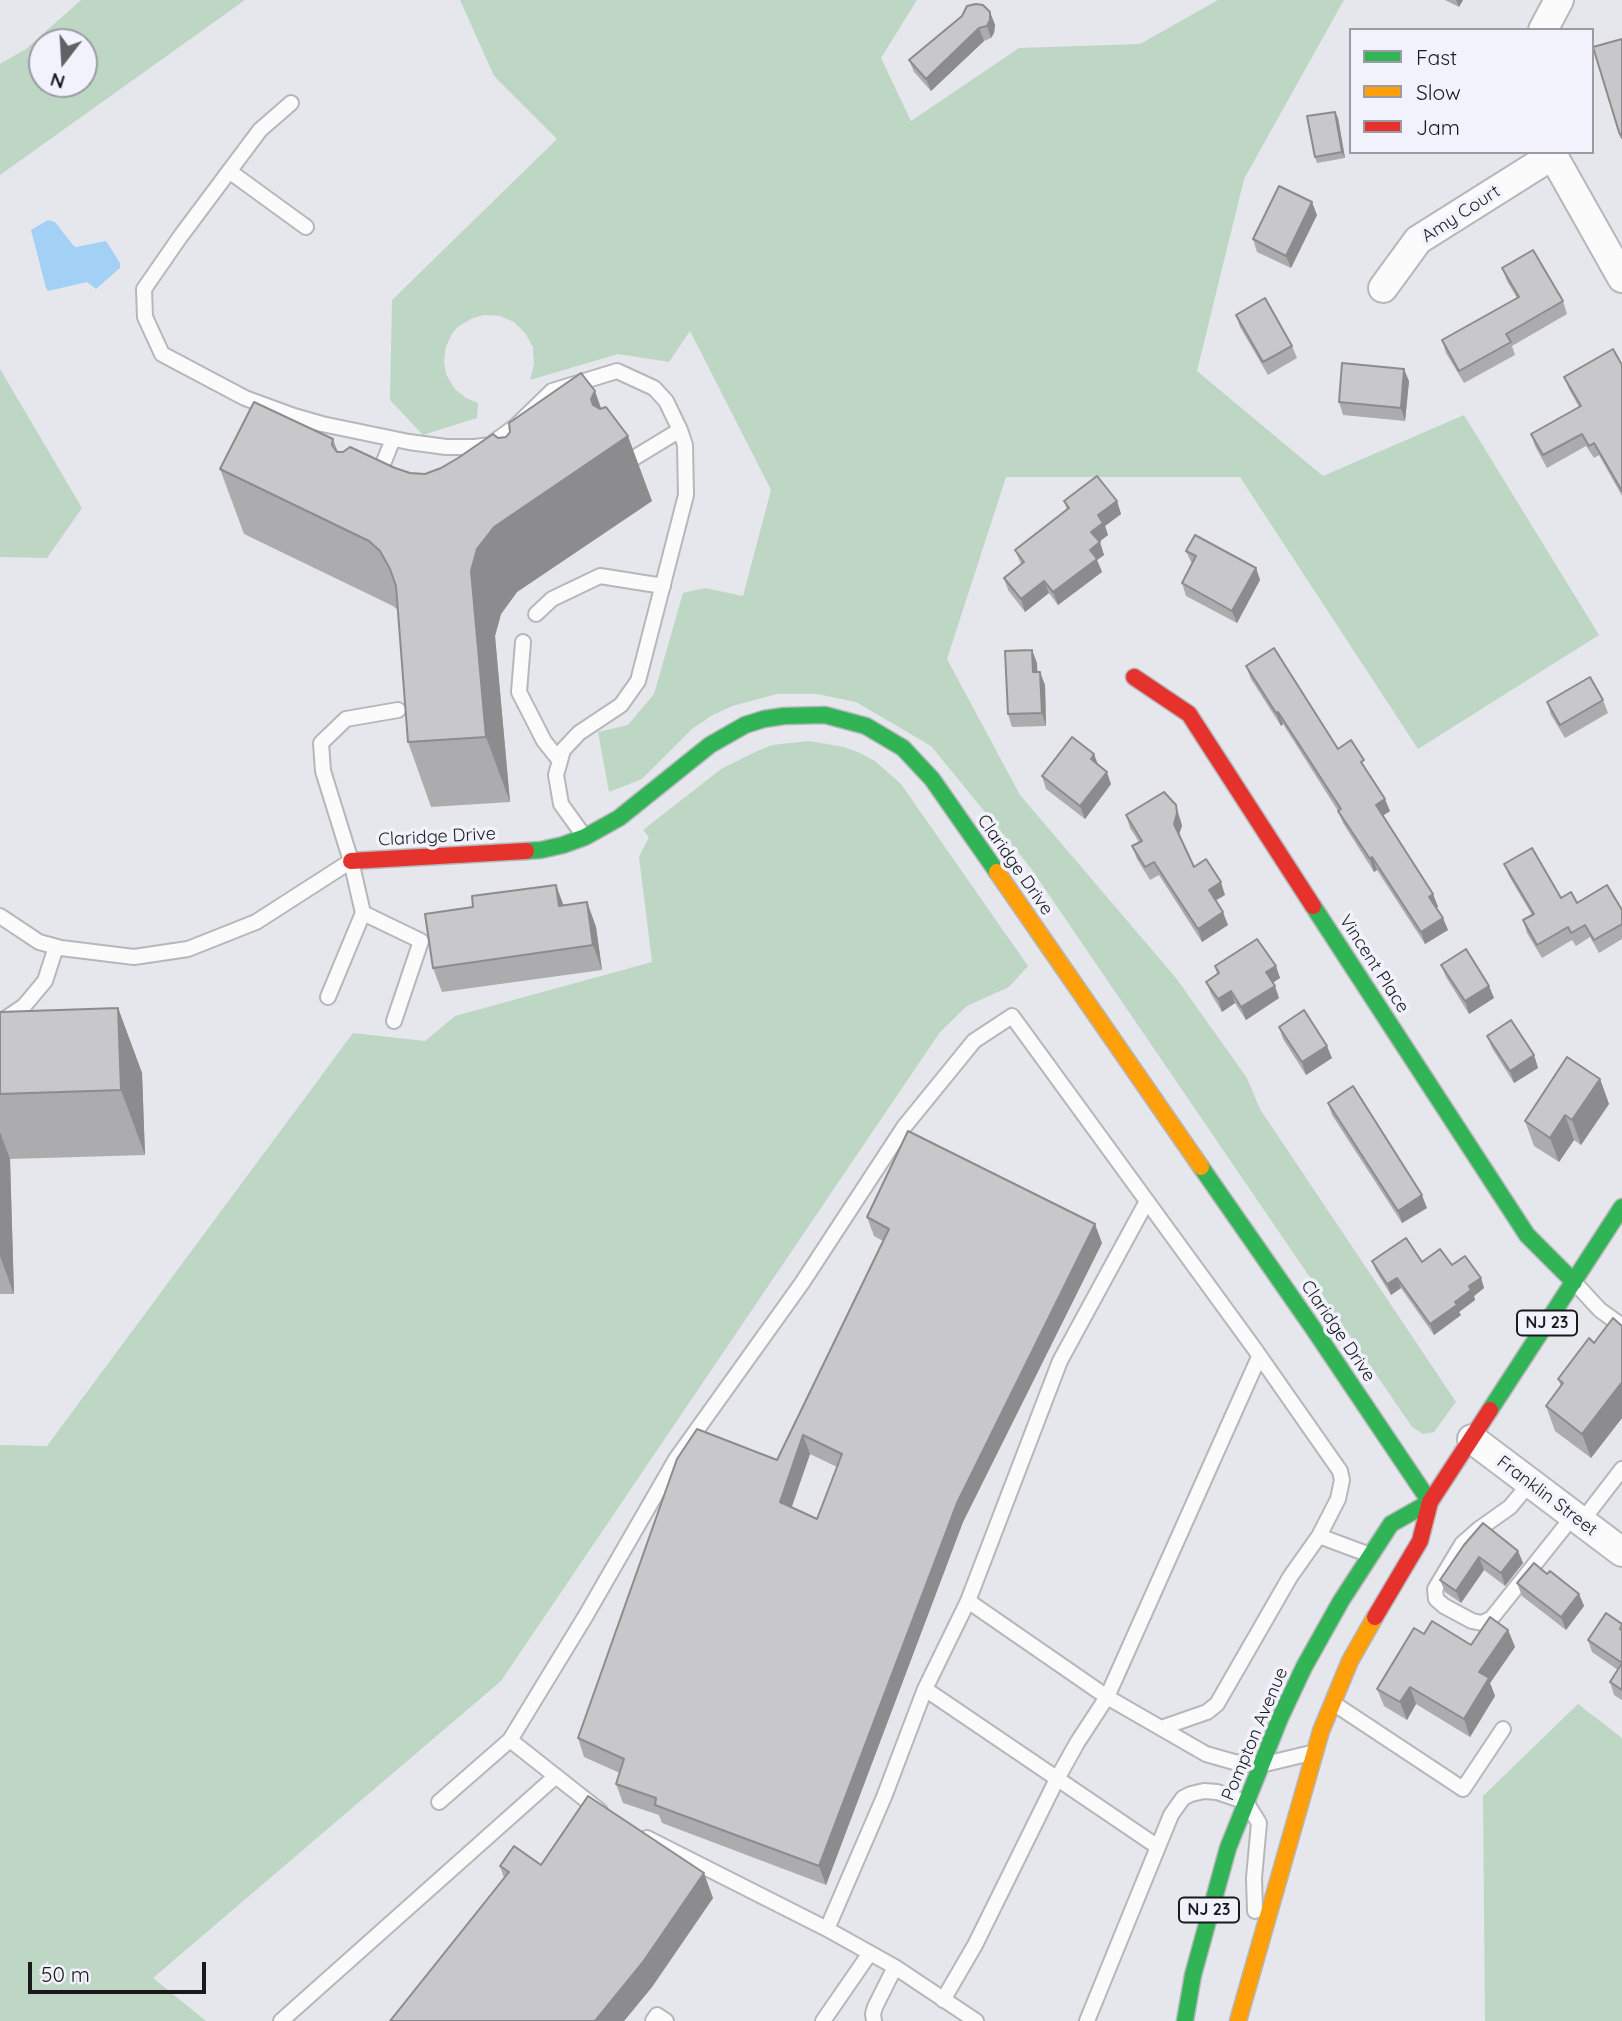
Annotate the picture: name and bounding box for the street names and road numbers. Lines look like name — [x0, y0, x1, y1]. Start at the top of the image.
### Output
street label: Amy Court — [1418, 181, 1504, 247]
street label: Claridge Drive — [972, 811, 1058, 919]
street label: Claridge Drive — [378, 823, 496, 851]
street label: Vincent Place — [1334, 911, 1414, 1017]
street label: Claridge Drive — [1296, 1276, 1380, 1386]
road number: NJ 23 — [1517, 1310, 1577, 1336]
street label: Franklin Street — [1493, 1451, 1601, 1541]
street label: Pompton Avenue — [1217, 1664, 1293, 1804]
road number: NJ 23 — [1179, 1898, 1239, 1922]

